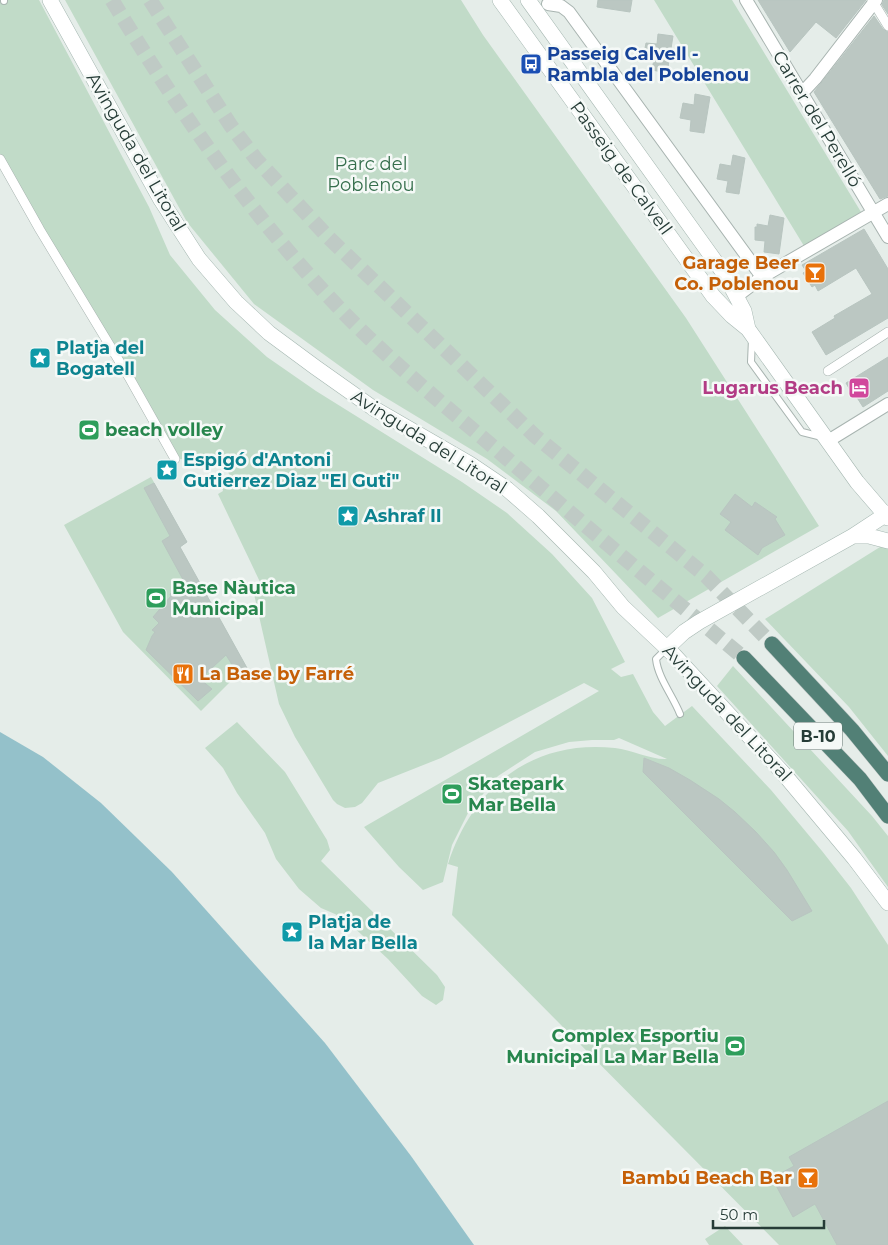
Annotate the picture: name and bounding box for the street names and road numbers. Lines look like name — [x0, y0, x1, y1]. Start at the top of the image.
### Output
street label: Carrer del Perelló — [768, 47, 866, 191]
street label: Avinguda del Litoral — [82, 69, 190, 235]
street label: Passeig de Calvell — [565, 97, 677, 239]
street label: Avinguda del Litoral — [347, 385, 511, 499]
street label: Avinguda del Litoral — [658, 640, 796, 786]
road number: B-10 — [794, 722, 842, 749]

